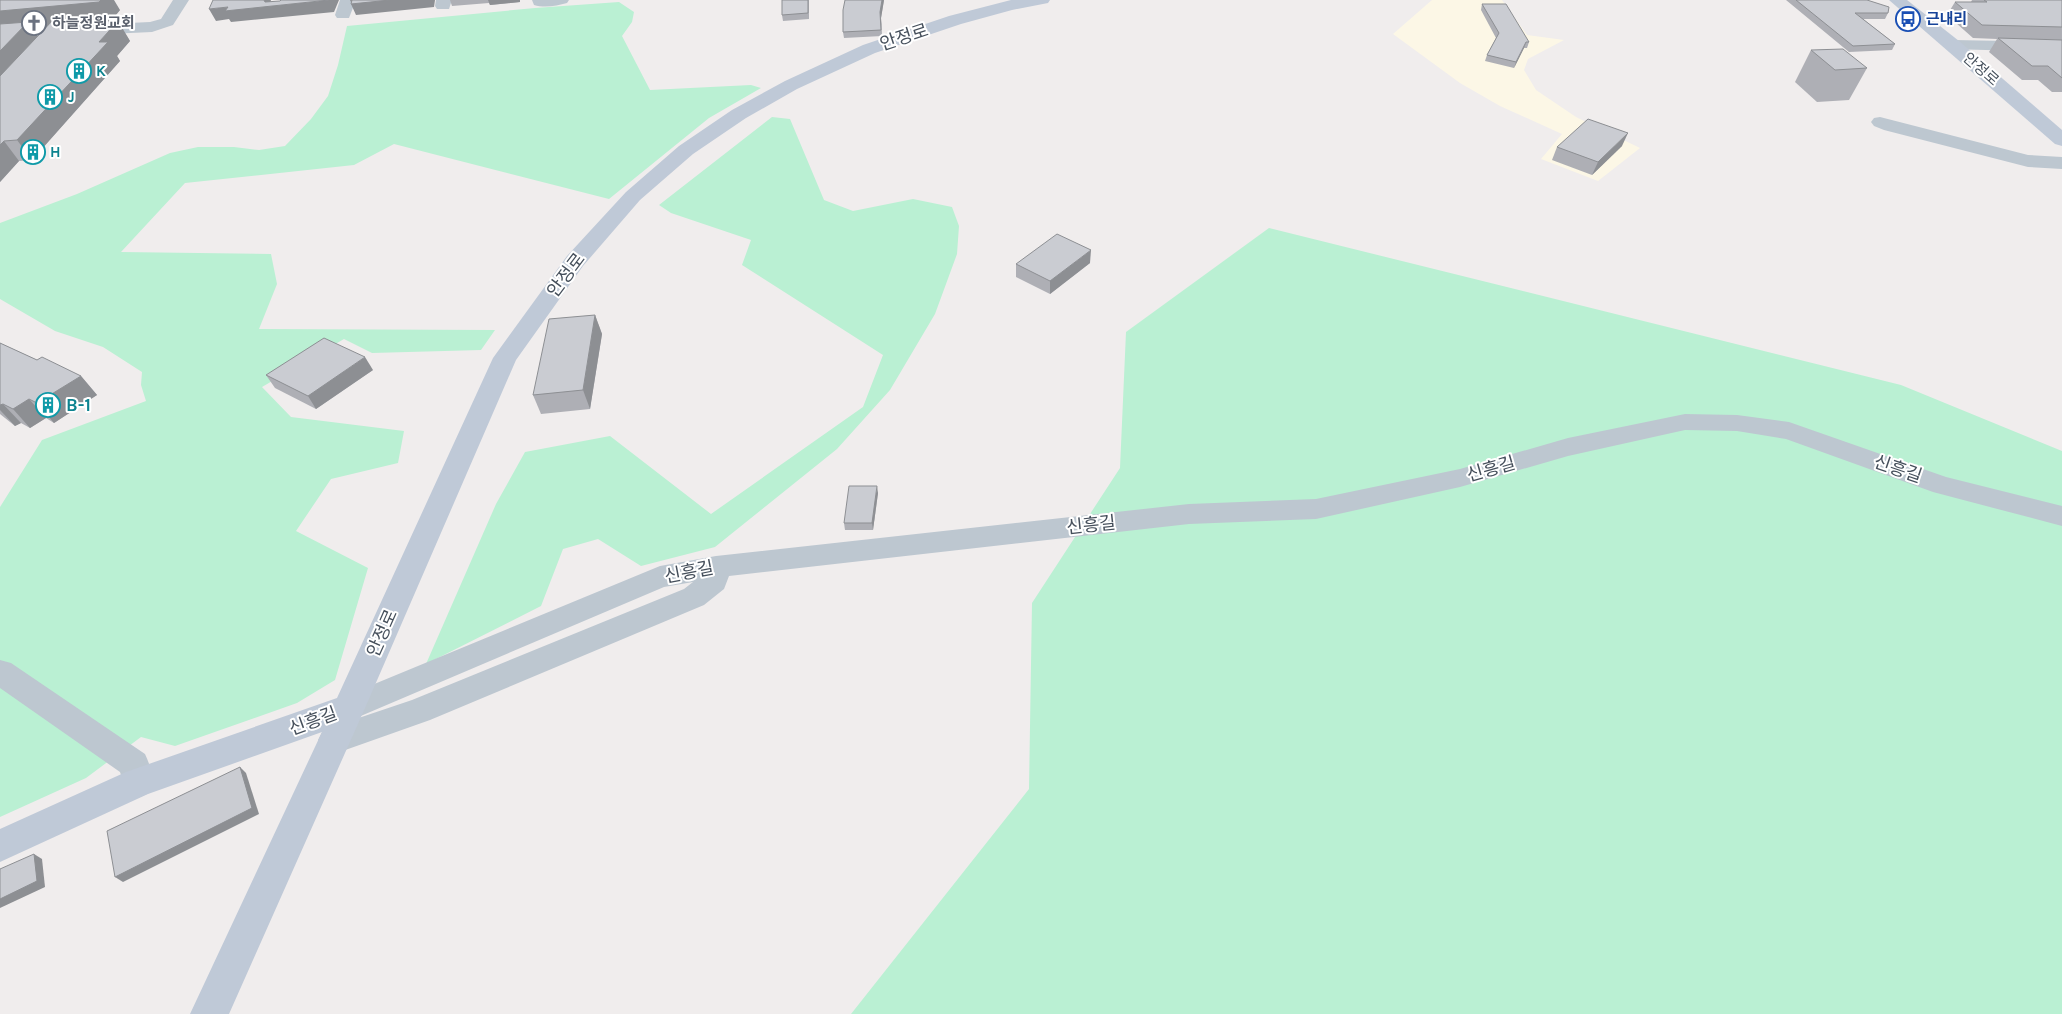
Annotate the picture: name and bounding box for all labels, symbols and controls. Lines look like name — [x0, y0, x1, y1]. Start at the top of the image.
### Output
bus stop icon: 근내리 — [1895, 6, 1921, 32]
church icon: 하늘정원교회 — [21, 10, 47, 36]
place label: 근내리 — [1926, 10, 1967, 28]
place label: 하늘정원교회 — [52, 14, 135, 32]
street label: 안정로 — [877, 19, 931, 55]
street label: 안정로 — [1959, 49, 2003, 89]
building icon: K — [66, 58, 92, 84]
place label: K — [96, 62, 106, 80]
building icon: J — [37, 84, 63, 110]
place label: J — [68, 88, 75, 106]
building icon: H — [20, 139, 46, 165]
place label: H — [50, 143, 61, 161]
street label: 안정로 — [542, 249, 590, 301]
building icon: B-1 — [35, 392, 61, 418]
place label: B-1 — [66, 394, 91, 416]
street label: 신흥길 — [1871, 451, 1925, 487]
street label: 신흥길 — [1464, 452, 1518, 486]
street label: 신흥길 — [1065, 511, 1117, 539]
street label: 신흥길 — [663, 556, 715, 588]
street label: 안정로 — [362, 606, 402, 660]
street label: 신흥길 — [286, 702, 340, 740]

